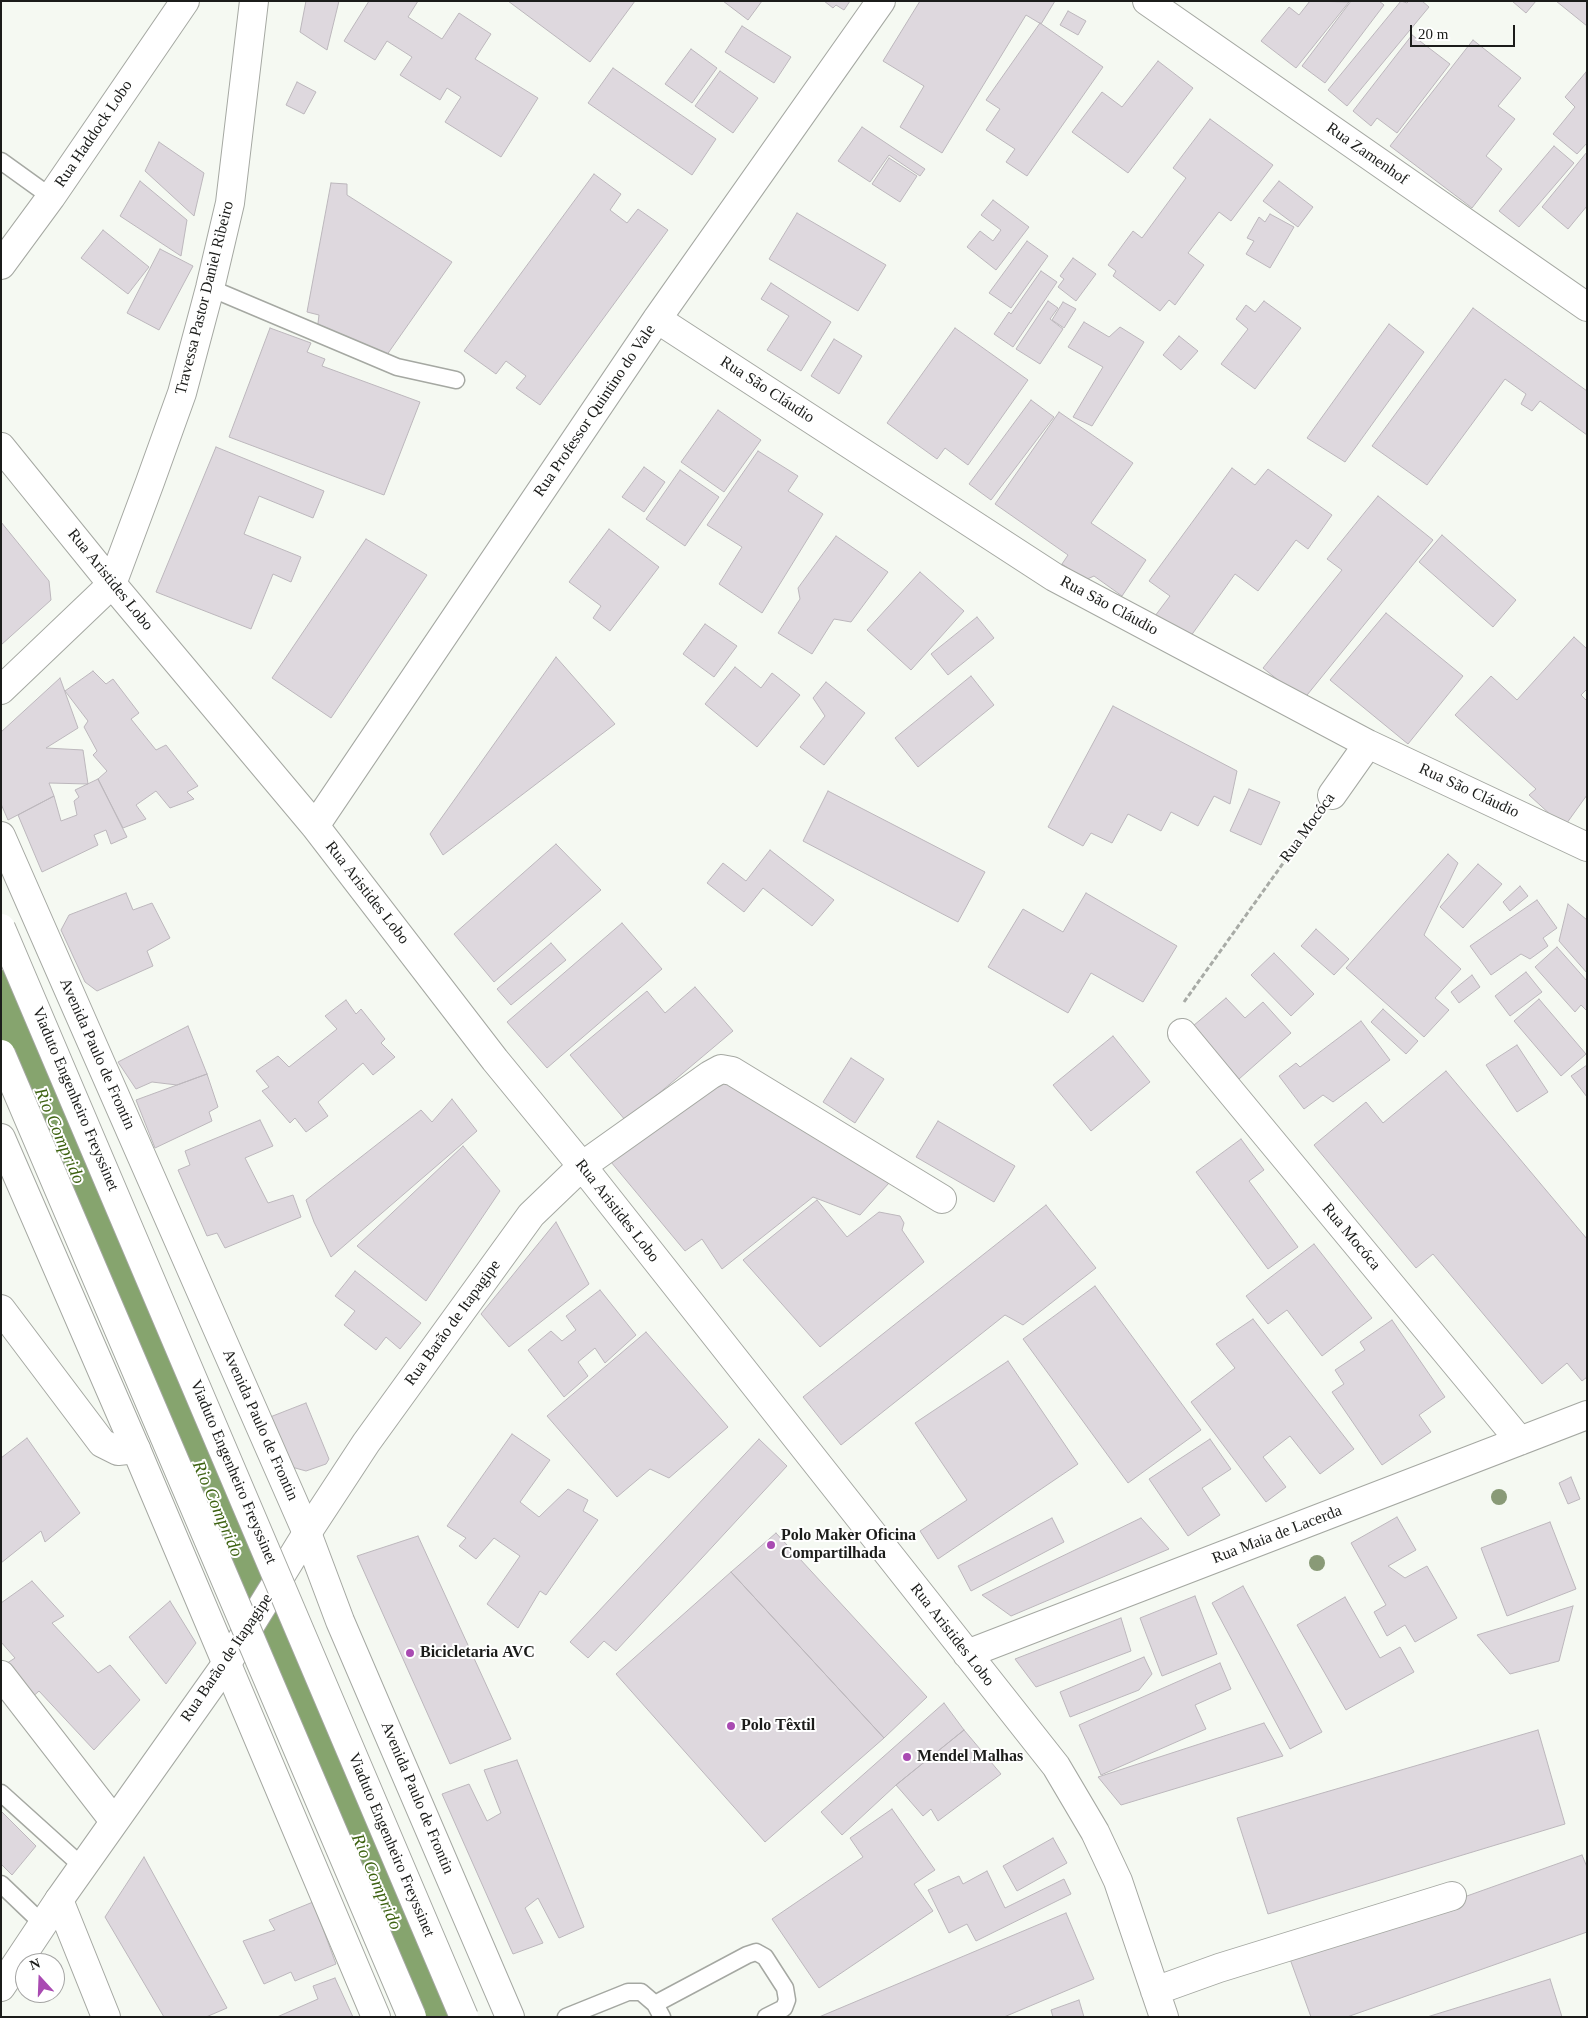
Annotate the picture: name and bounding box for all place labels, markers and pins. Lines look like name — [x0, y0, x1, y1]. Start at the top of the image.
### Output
place label: Polo Maker Oficina Compartilhada — [781, 1526, 916, 1564]
marker: Polo Maker Oficina Compartilhada — [765, 1539, 777, 1551]
place label: Bicicletaria AVC — [420, 1643, 535, 1663]
marker: Bicicletaria AVC — [404, 1647, 416, 1659]
place label: Polo Têxtil — [741, 1716, 815, 1736]
marker: Polo Têxtil — [725, 1720, 737, 1732]
place label: Mendel Malhas — [917, 1747, 1023, 1767]
marker: Mendel Malhas — [901, 1751, 913, 1763]

